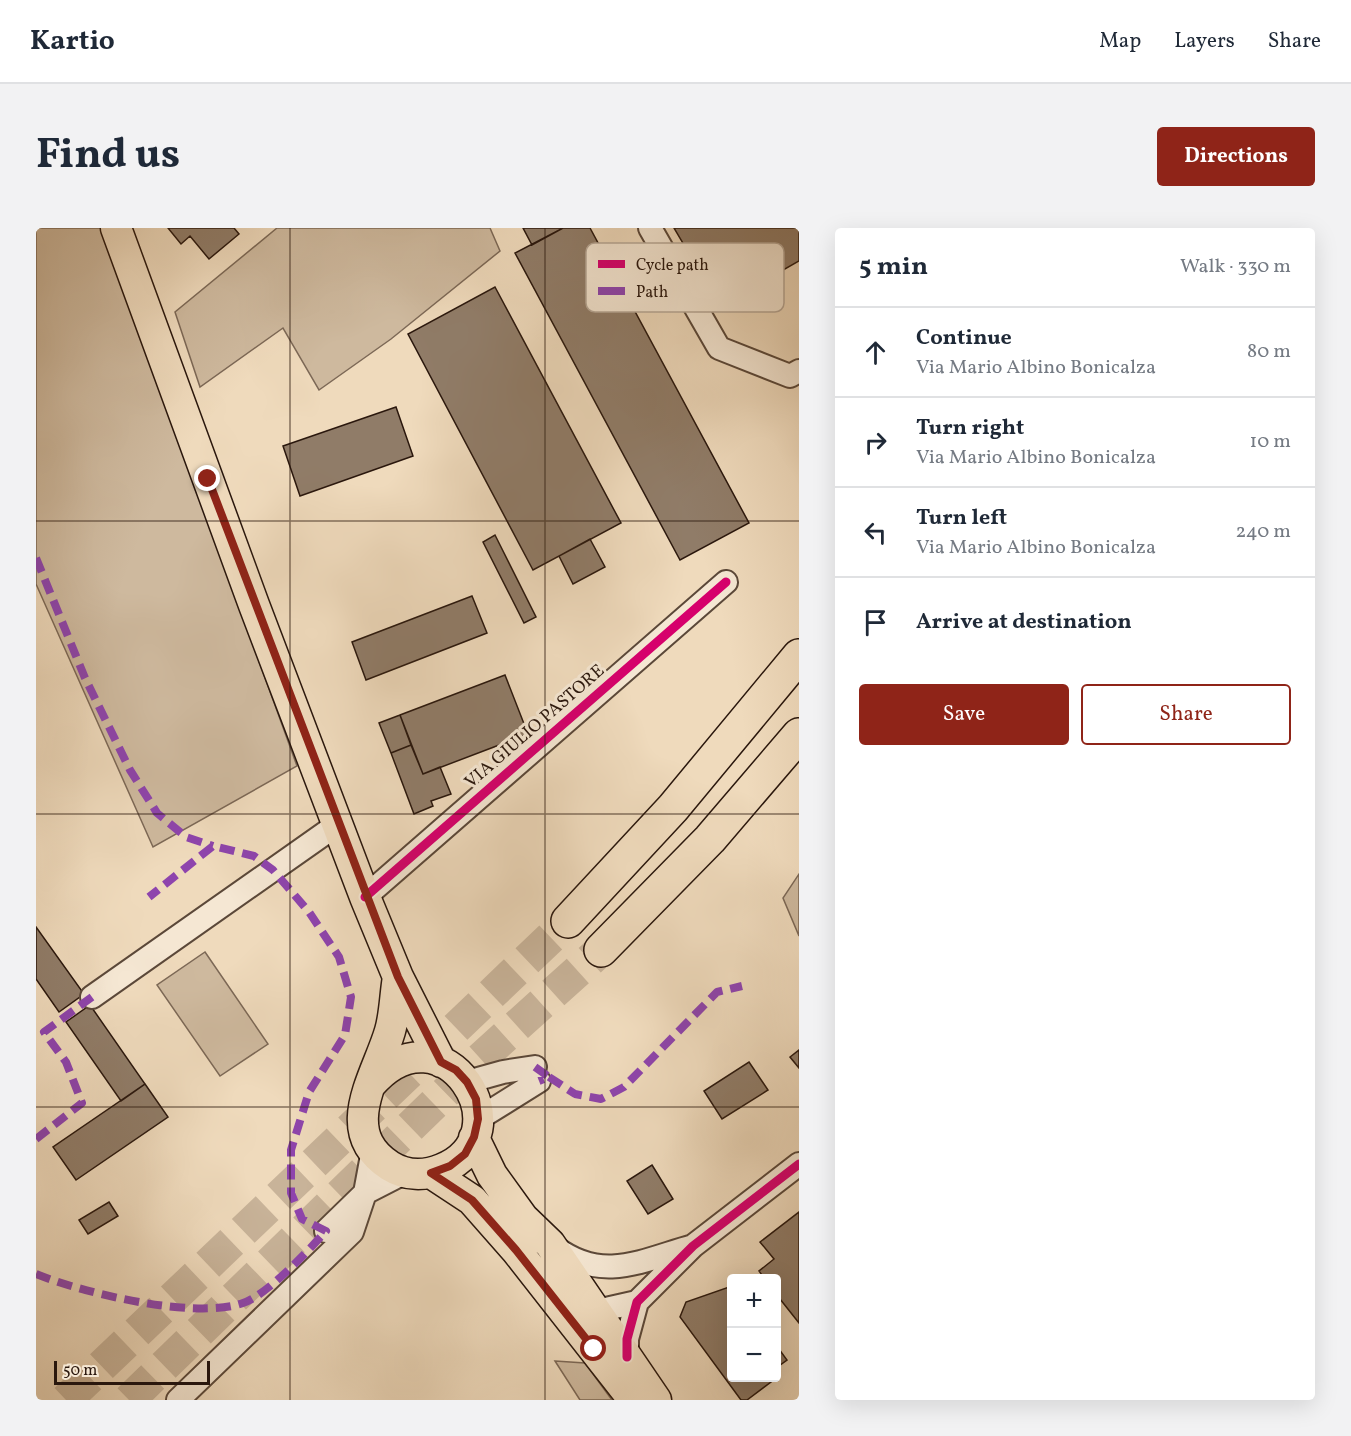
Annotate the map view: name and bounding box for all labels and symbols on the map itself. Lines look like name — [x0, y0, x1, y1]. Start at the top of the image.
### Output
legend — [586, 243, 784, 312]
text: Cycle path — [636, 255, 709, 277]
text: Path — [636, 282, 668, 304]
route end — [194, 465, 220, 491]
street label: VIA GIULIO PASTORE — [460, 659, 611, 795]
route start — [580, 1335, 606, 1361]
scale bar — [54, 1358, 210, 1386]

